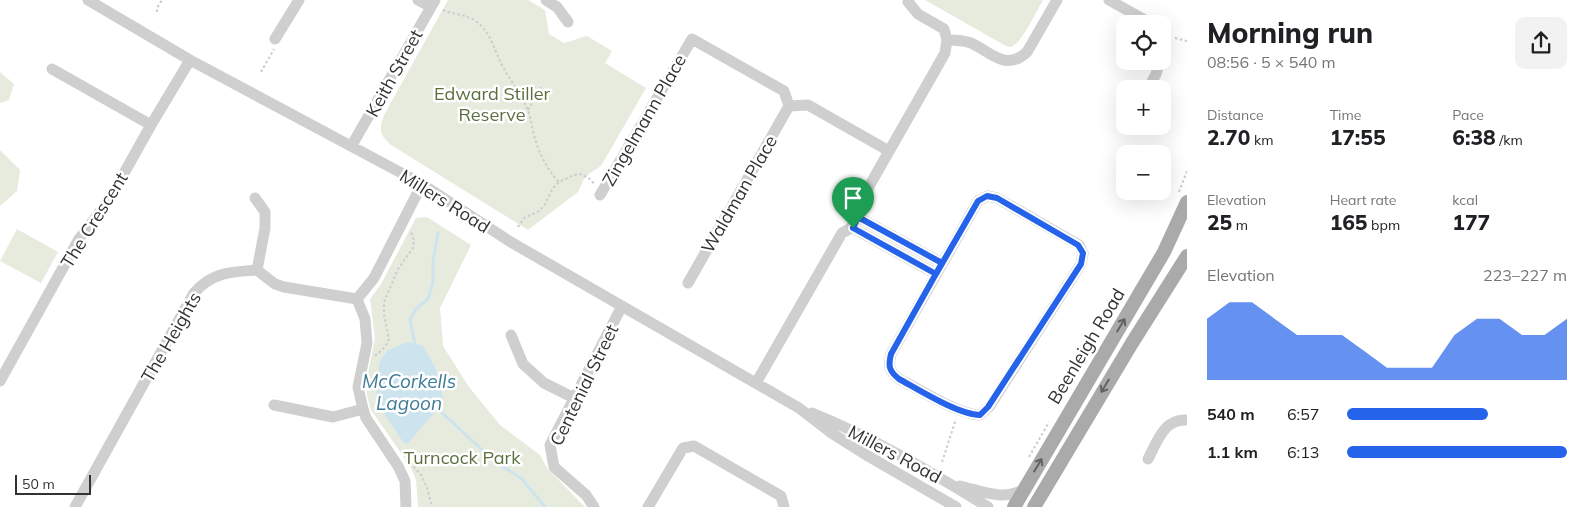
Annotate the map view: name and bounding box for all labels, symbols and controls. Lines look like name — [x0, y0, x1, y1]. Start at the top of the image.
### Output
map controls — [1116, 15, 1171, 200]
button: locate — [1116, 15, 1171, 70]
text: Morning run — [1207, 15, 1373, 50]
button: share — [1515, 17, 1567, 69]
street label: Keith Street — [361, 25, 427, 121]
street label: Zingelmann Place — [597, 50, 691, 190]
text: 08:56 · 5 × 540 m — [1207, 52, 1336, 72]
button: + — [1116, 80, 1171, 135]
park label: Edward Stiller Reserve — [434, 82, 551, 126]
text: Distance — [1207, 106, 1264, 124]
text: Time — [1330, 106, 1361, 124]
text: Pace — [1452, 106, 1484, 124]
text: 2.70 — [1207, 124, 1250, 150]
text: 17:55 — [1330, 124, 1386, 150]
text: 6:38 — [1452, 124, 1496, 150]
street label: Waldman Place — [696, 131, 782, 257]
text: km — [1250, 131, 1273, 149]
text: /km — [1496, 131, 1523, 149]
button: − — [1116, 145, 1171, 200]
street label: Millers Road — [396, 164, 494, 238]
street label: The Crescent — [55, 168, 133, 272]
pin — [832, 177, 874, 228]
icon: arrive — [839, 184, 867, 212]
text: Elevation — [1207, 191, 1266, 209]
text: Heart rate — [1330, 191, 1396, 209]
text: kcal — [1452, 191, 1478, 209]
text: 25 — [1207, 209, 1232, 235]
text: 165 — [1330, 209, 1367, 235]
text: 177 — [1452, 209, 1490, 235]
text: m — [1232, 216, 1248, 234]
text: bpm — [1367, 216, 1400, 234]
text: Elevation — [1207, 265, 1275, 285]
text: 223–227 m — [1483, 265, 1567, 285]
street label: Beenleigh Road — [1042, 284, 1130, 408]
street label: The Heights — [136, 288, 206, 386]
one-way arrow — [1116, 318, 1126, 332]
street label: Centenial Street — [545, 320, 623, 450]
water label: McCorkells Lagoon — [362, 369, 456, 415]
one-way arrow — [1100, 379, 1110, 393]
text: 540 m — [1207, 404, 1255, 424]
text: 6:57 — [1287, 404, 1319, 424]
street label: Millers Road — [844, 420, 946, 488]
text: 1.1 km — [1207, 442, 1258, 462]
text: 6:13 — [1287, 442, 1319, 462]
park label: Turncock Park — [404, 446, 521, 469]
one-way arrow — [1034, 458, 1044, 472]
scale bar — [15, 472, 91, 495]
text: 50 m — [22, 475, 55, 493]

